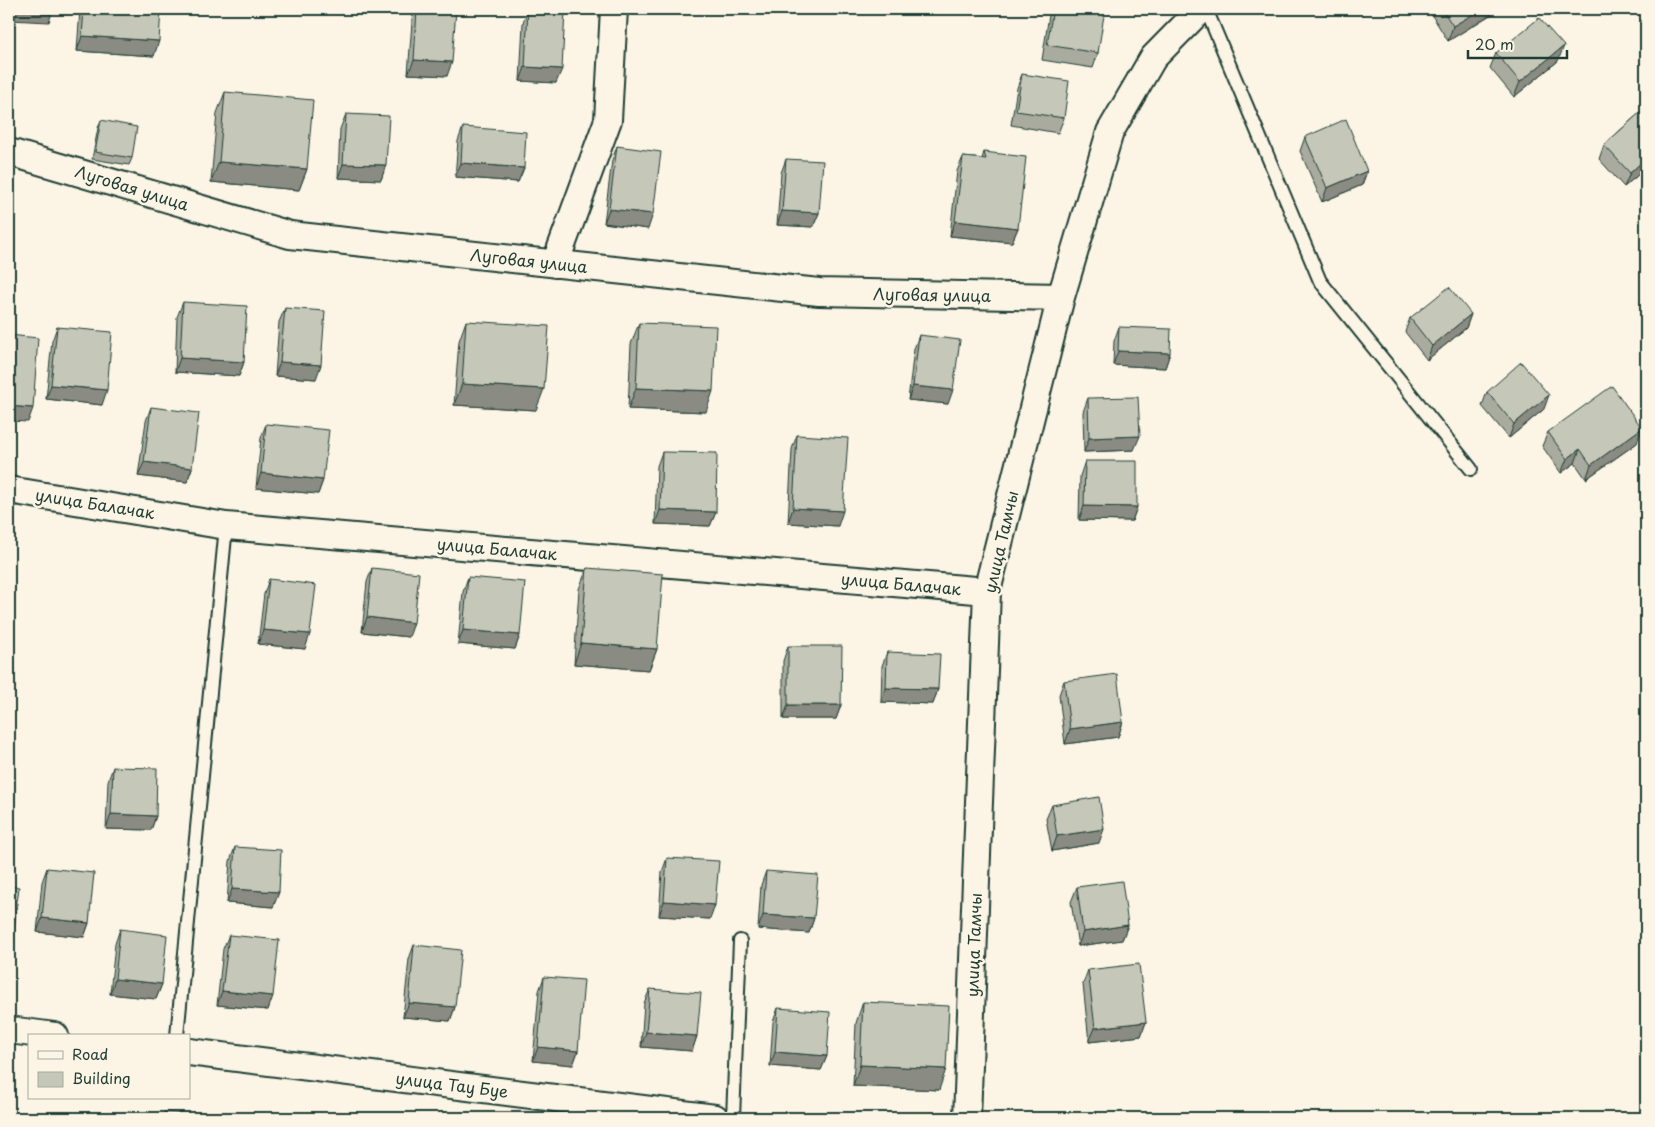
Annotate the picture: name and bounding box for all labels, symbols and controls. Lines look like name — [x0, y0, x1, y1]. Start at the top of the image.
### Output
scale bar — [1468, 28, 1566, 60]
text: 20 m — [1475, 32, 1514, 55]
street label: Луговая улица — [73, 158, 192, 216]
street label: Луговая улица — [469, 242, 589, 278]
street label: Луговая улица — [873, 281, 991, 307]
street label: улица Балачак — [34, 482, 157, 524]
street label: улица Тамчы — [977, 488, 1023, 595]
street label: улица Балачак — [436, 531, 559, 565]
street label: улица Балачак — [840, 566, 963, 600]
street label: улица Тамчы — [959, 892, 987, 997]
legend — [28, 1034, 190, 1100]
text: Road — [72, 1042, 108, 1065]
street label: улица Тау Буе — [394, 1065, 510, 1103]
text: Building — [72, 1066, 131, 1089]

